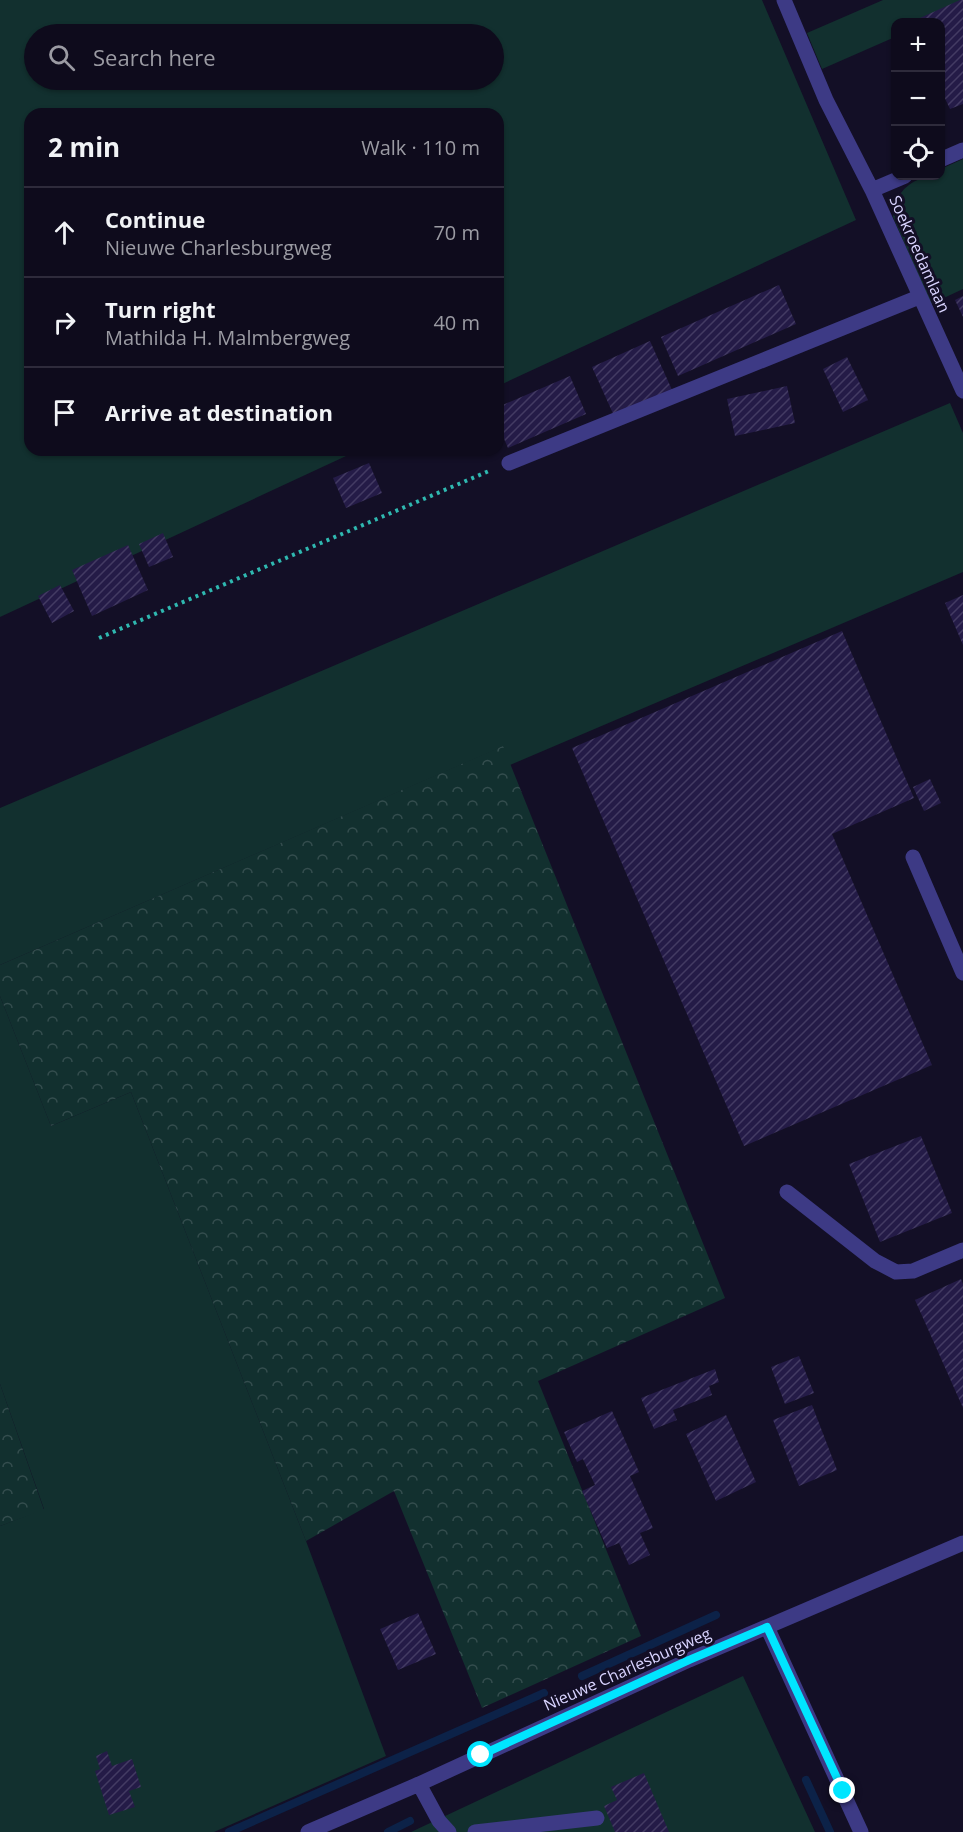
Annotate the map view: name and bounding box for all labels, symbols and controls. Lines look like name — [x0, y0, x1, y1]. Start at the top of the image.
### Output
map controls — [891, 18, 945, 180]
button: + — [891, 18, 945, 72]
search box — [24, 24, 504, 90]
icon: search — [45, 41, 78, 74]
text: Search here — [93, 42, 216, 72]
button: − — [891, 72, 945, 126]
button: locate — [891, 126, 945, 180]
text: 2 min — [48, 129, 120, 165]
text: Walk · 110 m — [361, 134, 480, 161]
street label: Soekroedamlaan — [884, 192, 956, 316]
text: Continue — [105, 204, 205, 234]
icon: ahead — [48, 216, 81, 249]
text: 70 m — [433, 219, 480, 246]
text: Nieuwe Charlesburgweg — [105, 234, 332, 261]
text: Turn right — [105, 294, 216, 324]
icon: right — [48, 306, 81, 339]
text: 40 m — [433, 309, 480, 336]
text: Mathilda H. Malmbergweg — [105, 324, 350, 351]
icon: arrive — [48, 396, 81, 429]
text: Arrive at destination — [105, 397, 333, 427]
street label: Nieuwe Charlesburgweg — [540, 1622, 715, 1716]
route start — [467, 1741, 493, 1767]
route end — [829, 1777, 855, 1803]

